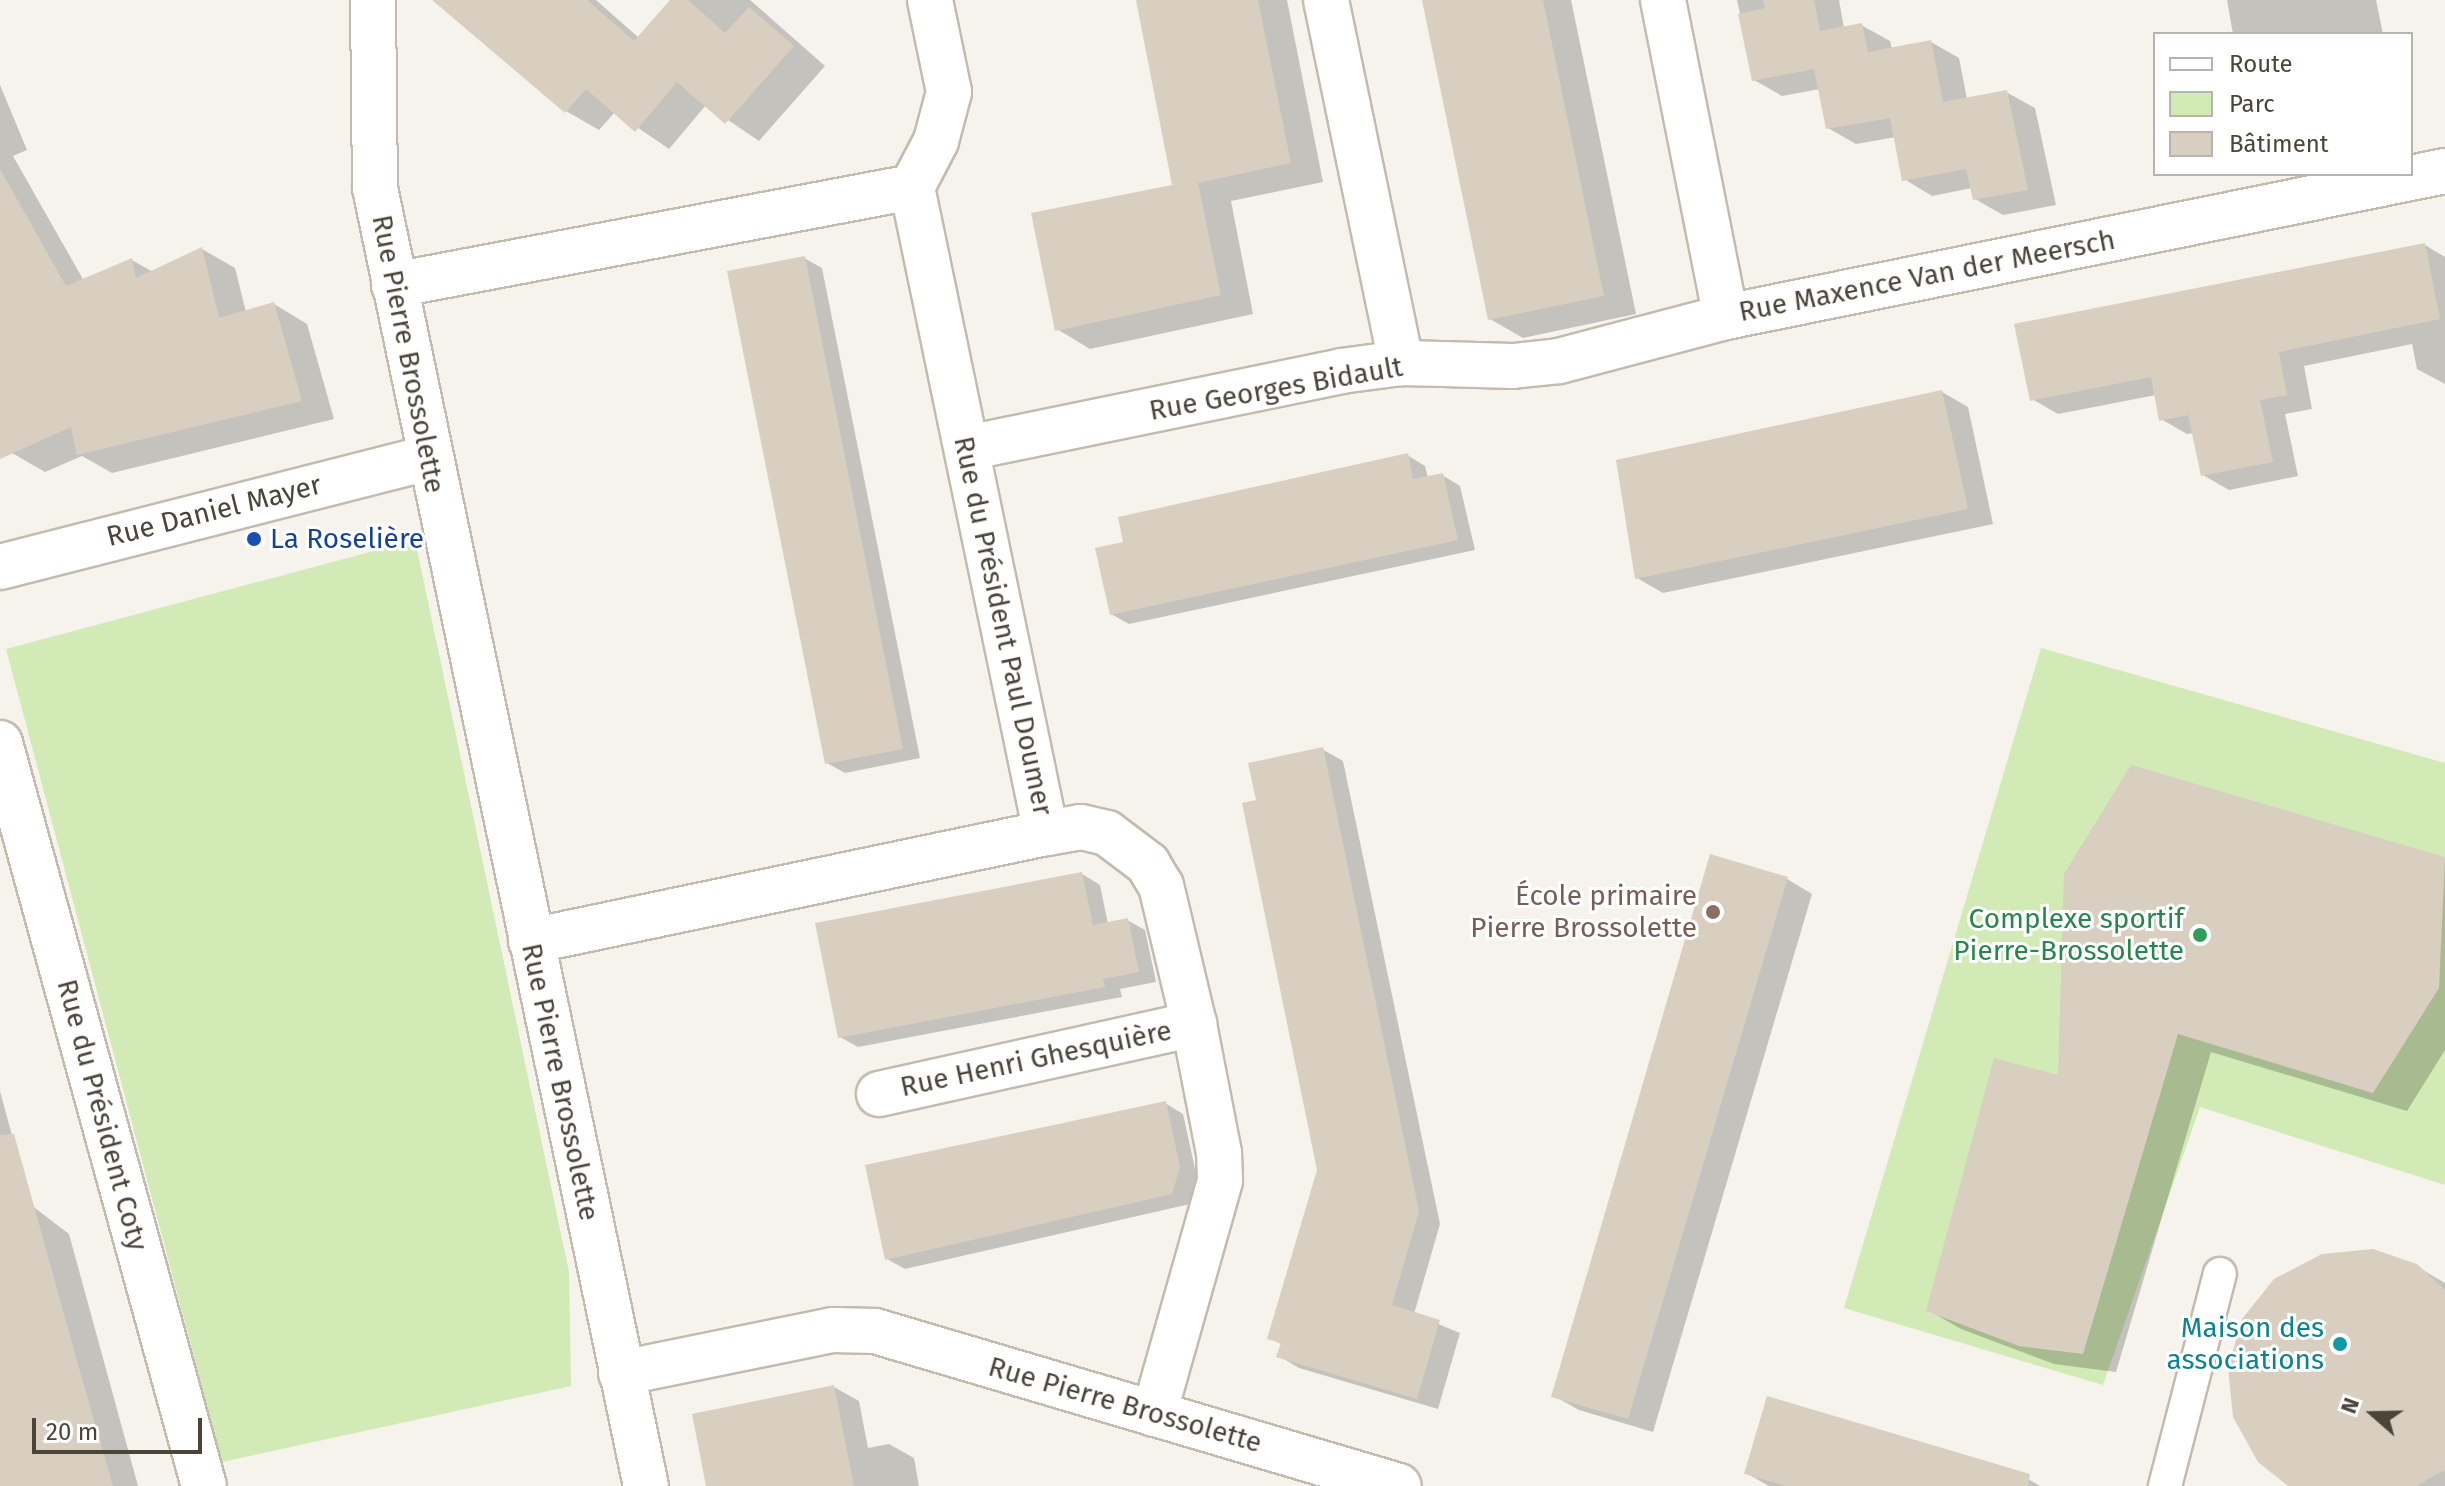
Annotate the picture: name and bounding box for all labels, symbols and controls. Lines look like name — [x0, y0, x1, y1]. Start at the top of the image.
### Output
legend — [2153, 32, 2413, 176]
text: Route — [2229, 50, 2293, 78]
text: Parc — [2229, 90, 2275, 118]
text: Bâtiment — [2229, 130, 2328, 158]
street label: Rue Pierre Brossolette — [365, 212, 451, 496]
street label: Rue Maxence Van der Meersch — [1736, 223, 2118, 329]
street label: Rue Georges Bidault — [1147, 350, 1405, 428]
street label: Rue du Président Paul Doumer — [946, 433, 1060, 819]
street label: Rue Daniel Mayer — [103, 468, 325, 554]
place label: La Roselière — [270, 522, 424, 556]
marker: La Roselière — [245, 530, 263, 548]
place label: École primaire Pierre Brossolette — [1470, 879, 1697, 945]
place label: Complexe sportif Pierre-Brossolette — [1953, 902, 2184, 968]
marker: École primaire Pierre Brossolette — [1704, 903, 1722, 921]
marker: Complexe sportif Pierre-Brossolette — [2191, 926, 2209, 944]
street label: Rue Pierre Brossolette — [514, 940, 606, 1224]
street label: Rue du Président Coty — [50, 976, 154, 1254]
street label: Rue Henri Ghesquière — [897, 1014, 1175, 1104]
place label: Maison des associations — [2166, 1311, 2324, 1377]
marker: Maison des associations — [2331, 1335, 2349, 1353]
street label: Rue Pierre Brossolette — [984, 1350, 1266, 1460]
north arrow — [2333, 1374, 2413, 1454]
text: N — [2335, 1394, 2365, 1417]
scale bar — [36, 1402, 206, 1452]
text: 20 m — [46, 1418, 98, 1446]

